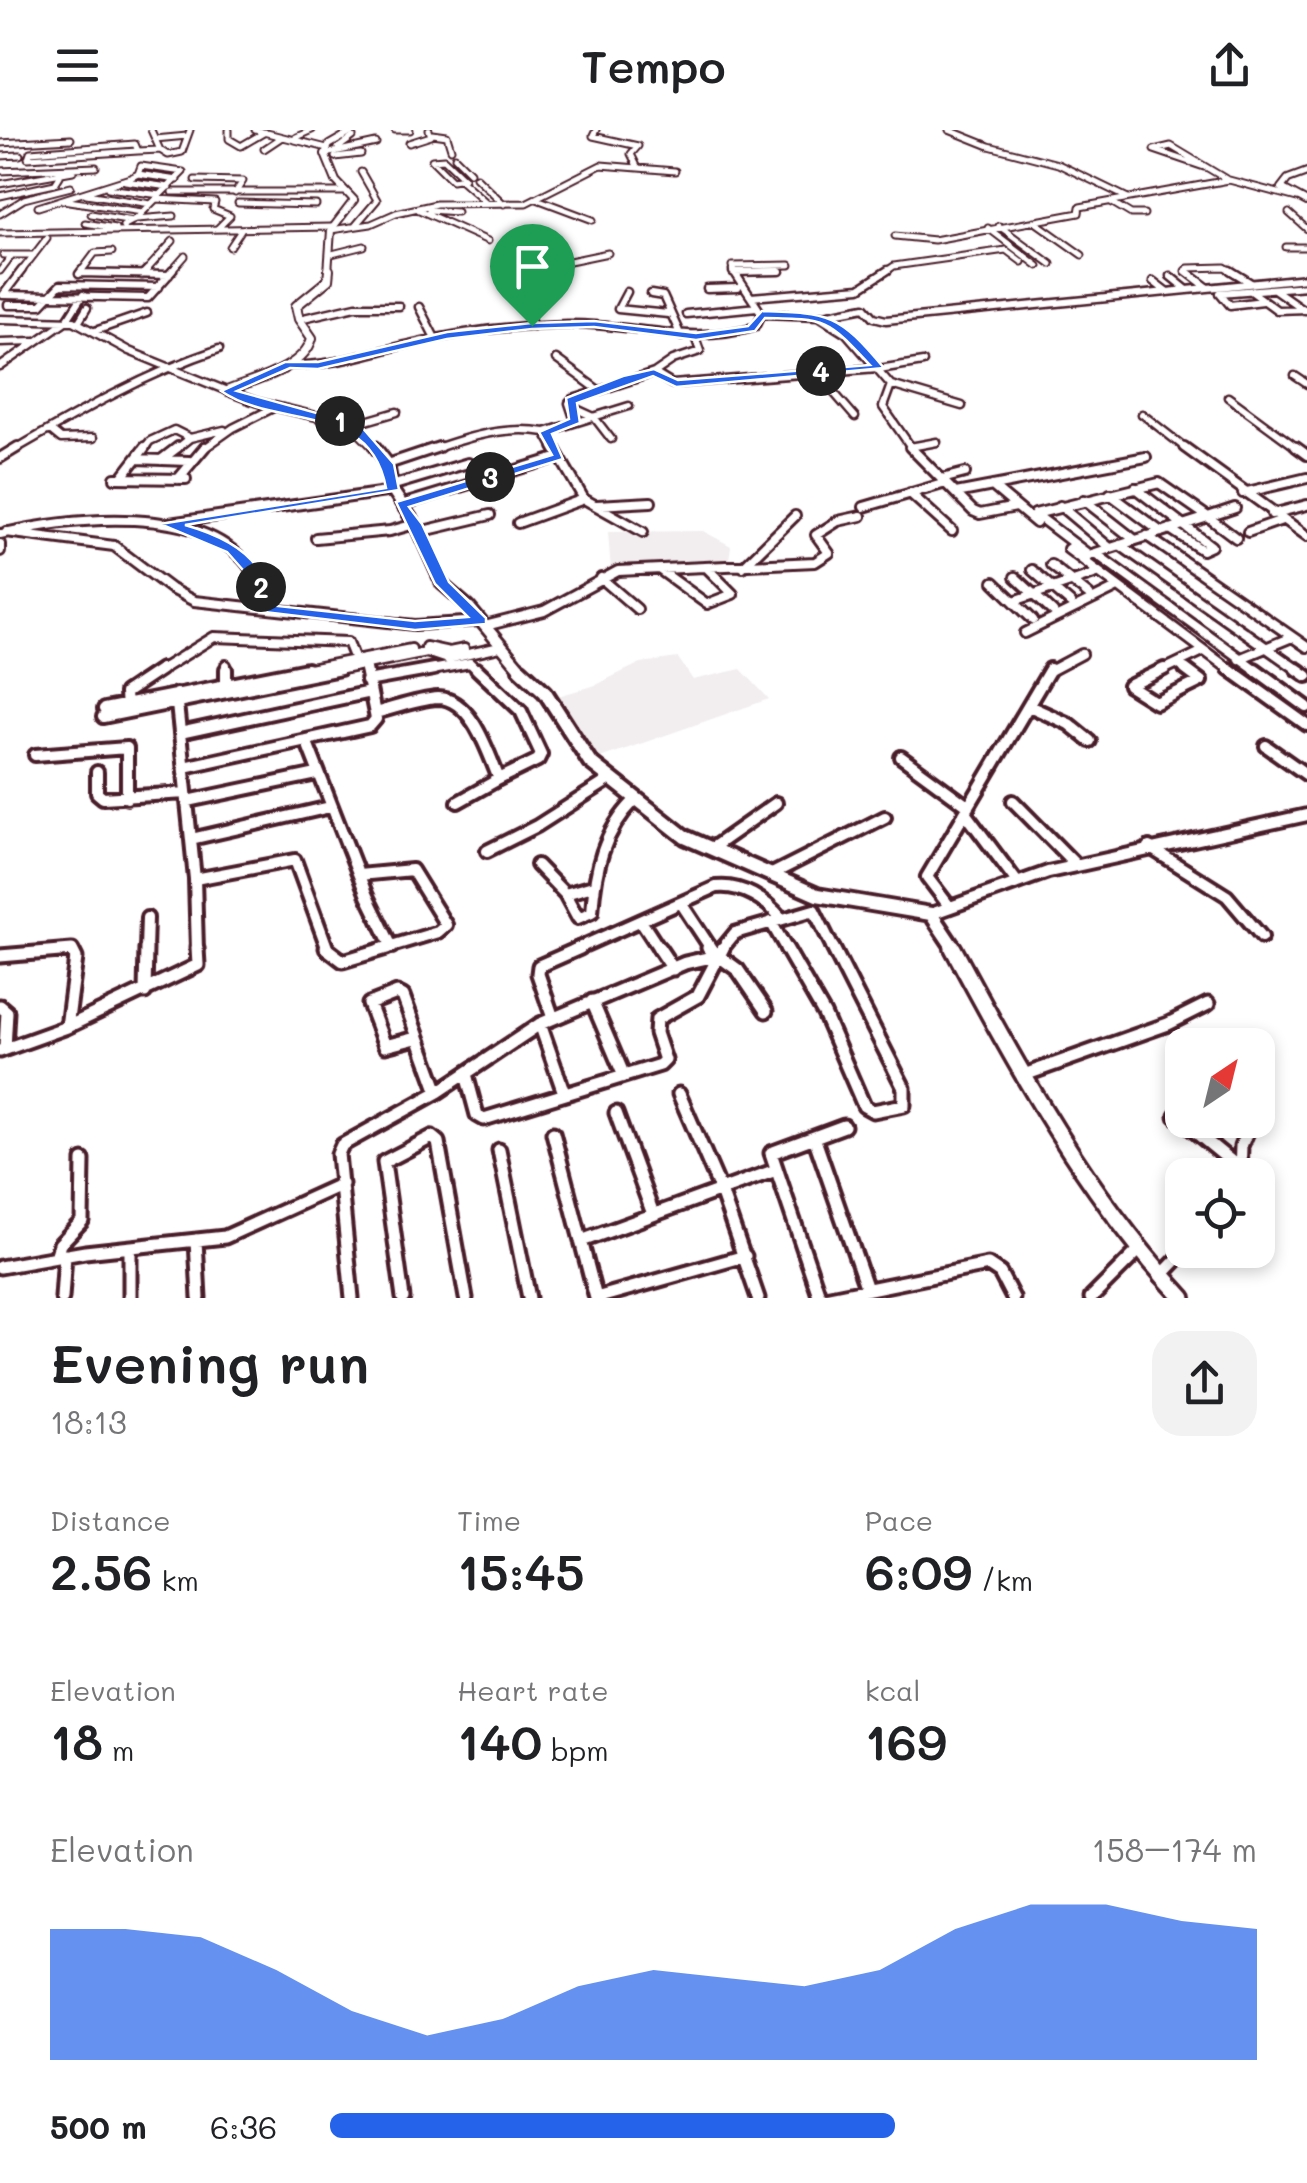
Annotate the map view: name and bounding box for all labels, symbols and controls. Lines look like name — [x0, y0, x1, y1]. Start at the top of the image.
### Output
text: Tempo — [581, 36, 726, 94]
icon: menu — [50, 38, 105, 93]
icon: share — [1202, 38, 1257, 93]
pin — [490, 224, 575, 327]
icon: arrive — [505, 239, 560, 294]
pin: 4 — [796, 346, 846, 396]
text: 4 — [812, 353, 830, 389]
pin: 1 — [315, 396, 365, 446]
text: 1 — [334, 403, 346, 439]
pin: 3 — [465, 452, 515, 502]
text: 3 — [482, 459, 498, 495]
pin: 2 — [236, 562, 286, 612]
text: 2 — [253, 569, 269, 605]
north arrow — [1165, 1028, 1275, 1138]
map controls — [1165, 1028, 1275, 1268]
button: locate — [1165, 1158, 1275, 1268]
text: Evening run — [50, 1326, 369, 1398]
button: share — [1152, 1331, 1257, 1436]
text: 18:13 — [50, 1400, 127, 1442]
text: Distance — [50, 1502, 171, 1538]
text: Time — [457, 1502, 521, 1538]
text: Pace — [865, 1502, 933, 1538]
text: 2.56 — [50, 1538, 153, 1604]
text: 15:45 — [457, 1538, 585, 1604]
text: 6:09 — [865, 1538, 972, 1604]
text: km — [153, 1562, 199, 1598]
text: /km — [972, 1562, 1033, 1598]
text: Elevation — [50, 1672, 176, 1708]
text: Heart rate — [457, 1672, 609, 1708]
text: kcal — [865, 1672, 920, 1708]
text: 18 — [50, 1708, 103, 1774]
text: 140 — [457, 1708, 542, 1774]
text: 169 — [865, 1708, 947, 1774]
text: m — [103, 1732, 134, 1768]
text: bpm — [542, 1732, 609, 1768]
text: Elevation — [50, 1828, 194, 1870]
text: 158–174 m — [1092, 1828, 1257, 1870]
text: 500 m — [50, 2105, 147, 2147]
text: 6:36 — [210, 2105, 277, 2147]

